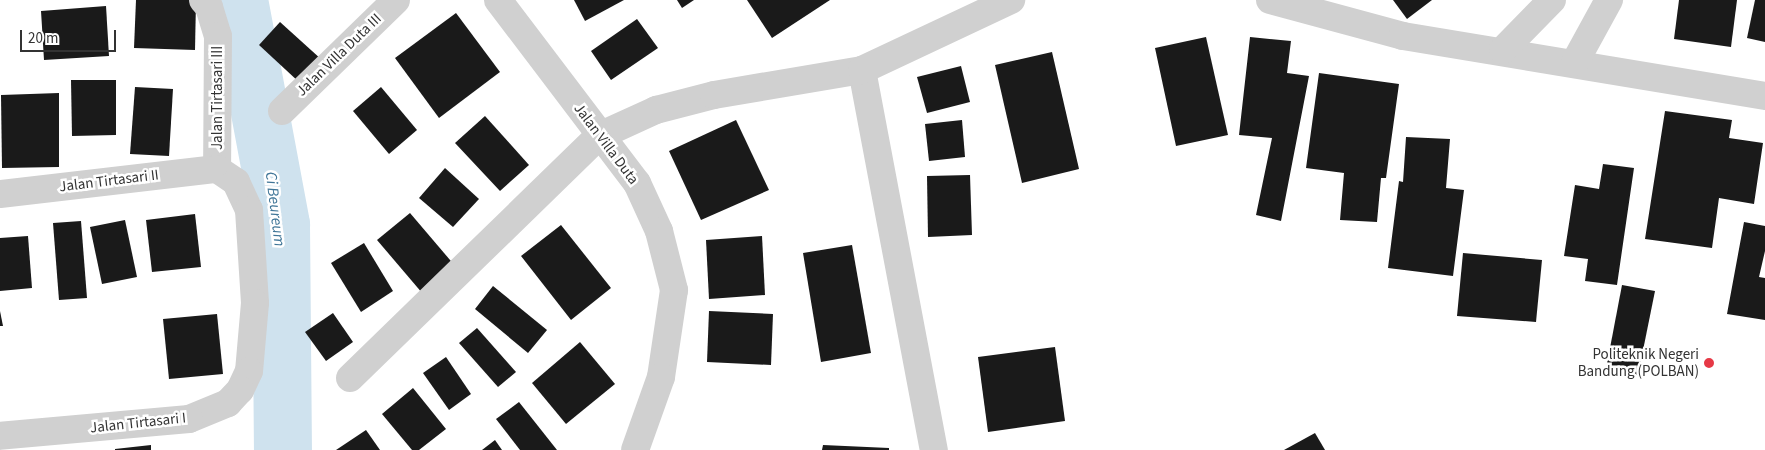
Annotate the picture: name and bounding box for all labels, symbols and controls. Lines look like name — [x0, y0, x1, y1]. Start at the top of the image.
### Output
street label: Jalan Villa Duta III — [293, 10, 385, 100]
scale bar — [22, 20, 119, 52]
text: 20 m — [28, 28, 58, 49]
street label: Jalan Tirtasari III — [209, 46, 227, 150]
street label: Jalan Villa Duta — [570, 100, 642, 188]
street label: Jalan Tirtasari II — [58, 166, 160, 196]
water label: Ci Beureum — [261, 171, 289, 247]
place label: Politeknik Negeri Bandung (POLBAN) — [1578, 345, 1699, 380]
marker: Politeknik Negeri Bandung (POLBAN) — [1703, 357, 1715, 369]
street label: Jalan Tirtasari I — [89, 409, 187, 437]

